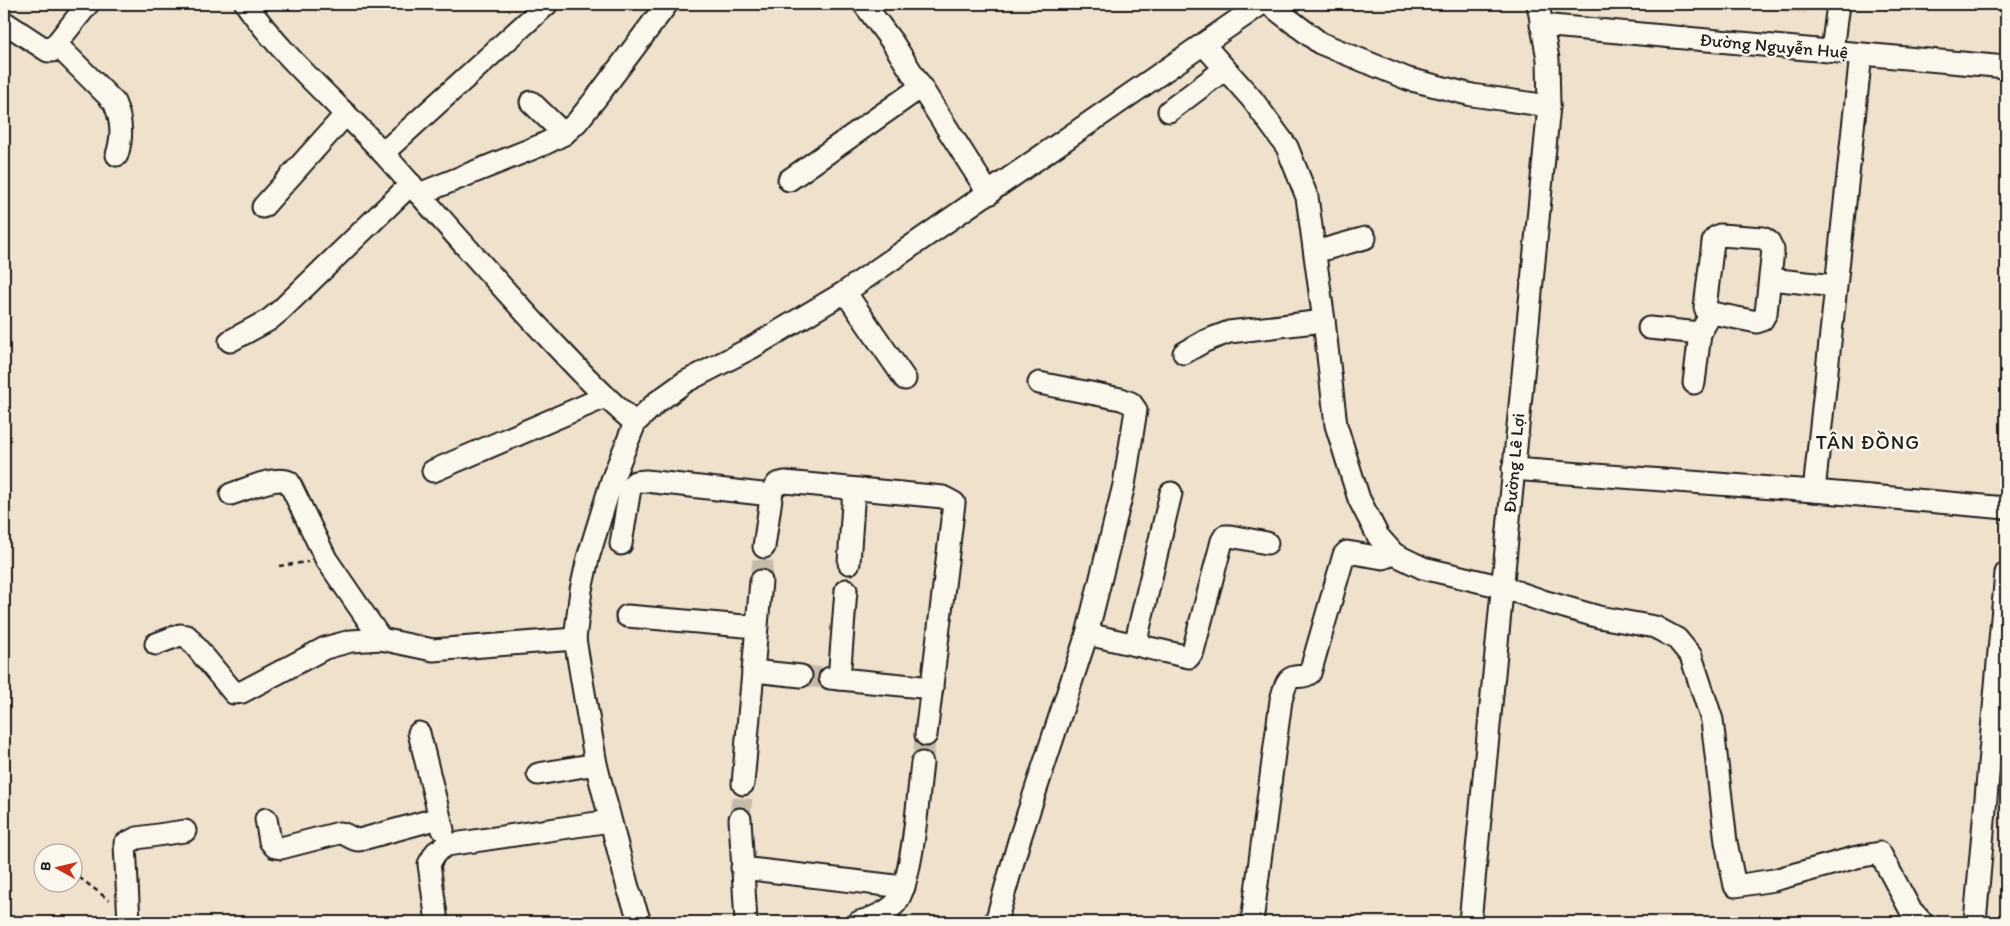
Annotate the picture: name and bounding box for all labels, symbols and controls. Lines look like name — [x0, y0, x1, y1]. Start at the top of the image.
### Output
street label: Đường Nguyễn Huệ — [1699, 29, 1849, 63]
street label: Đường Lê Lợi — [1499, 412, 1529, 514]
district label: TÂN ĐỒNG — [1816, 430, 1920, 454]
north arrow — [32, 844, 82, 894]
text: B — [37, 861, 55, 872]

